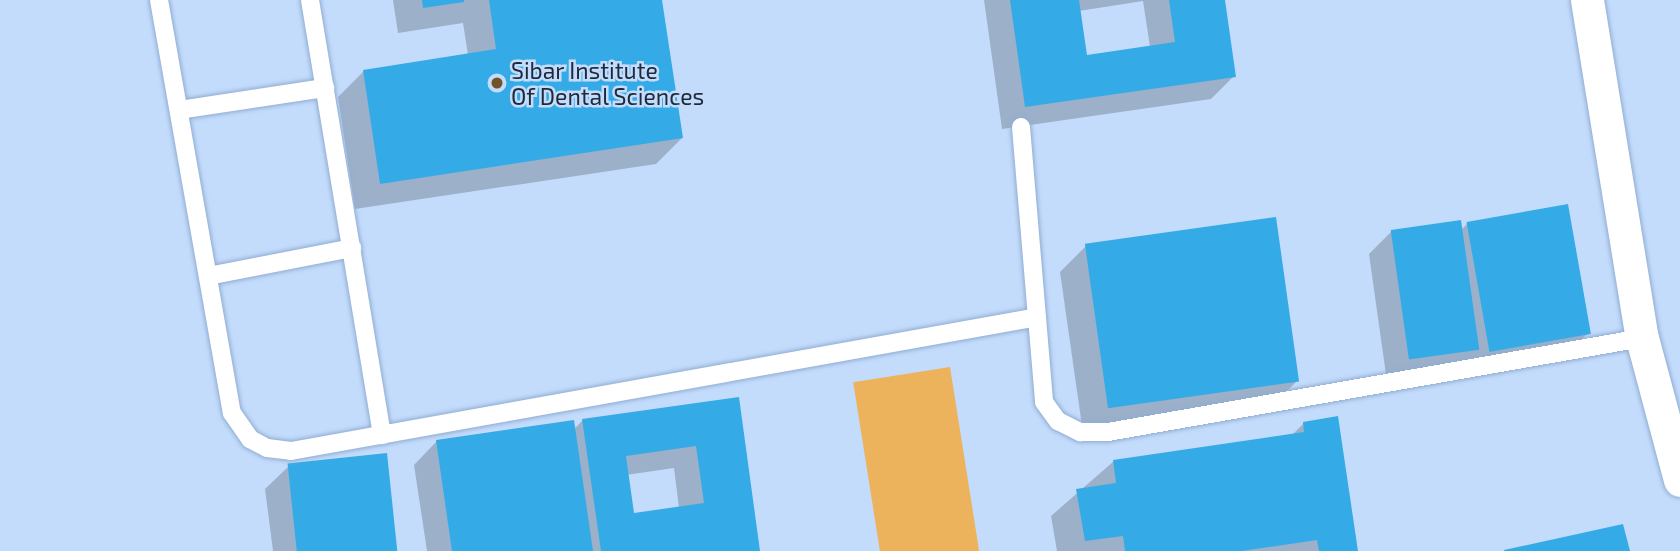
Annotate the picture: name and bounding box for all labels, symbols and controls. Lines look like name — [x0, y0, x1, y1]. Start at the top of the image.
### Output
place label: Sibar Institute Of Dental Sciences — [511, 56, 705, 110]
marker: Sibar Institute Of Dental Sciences — [489, 75, 505, 91]

